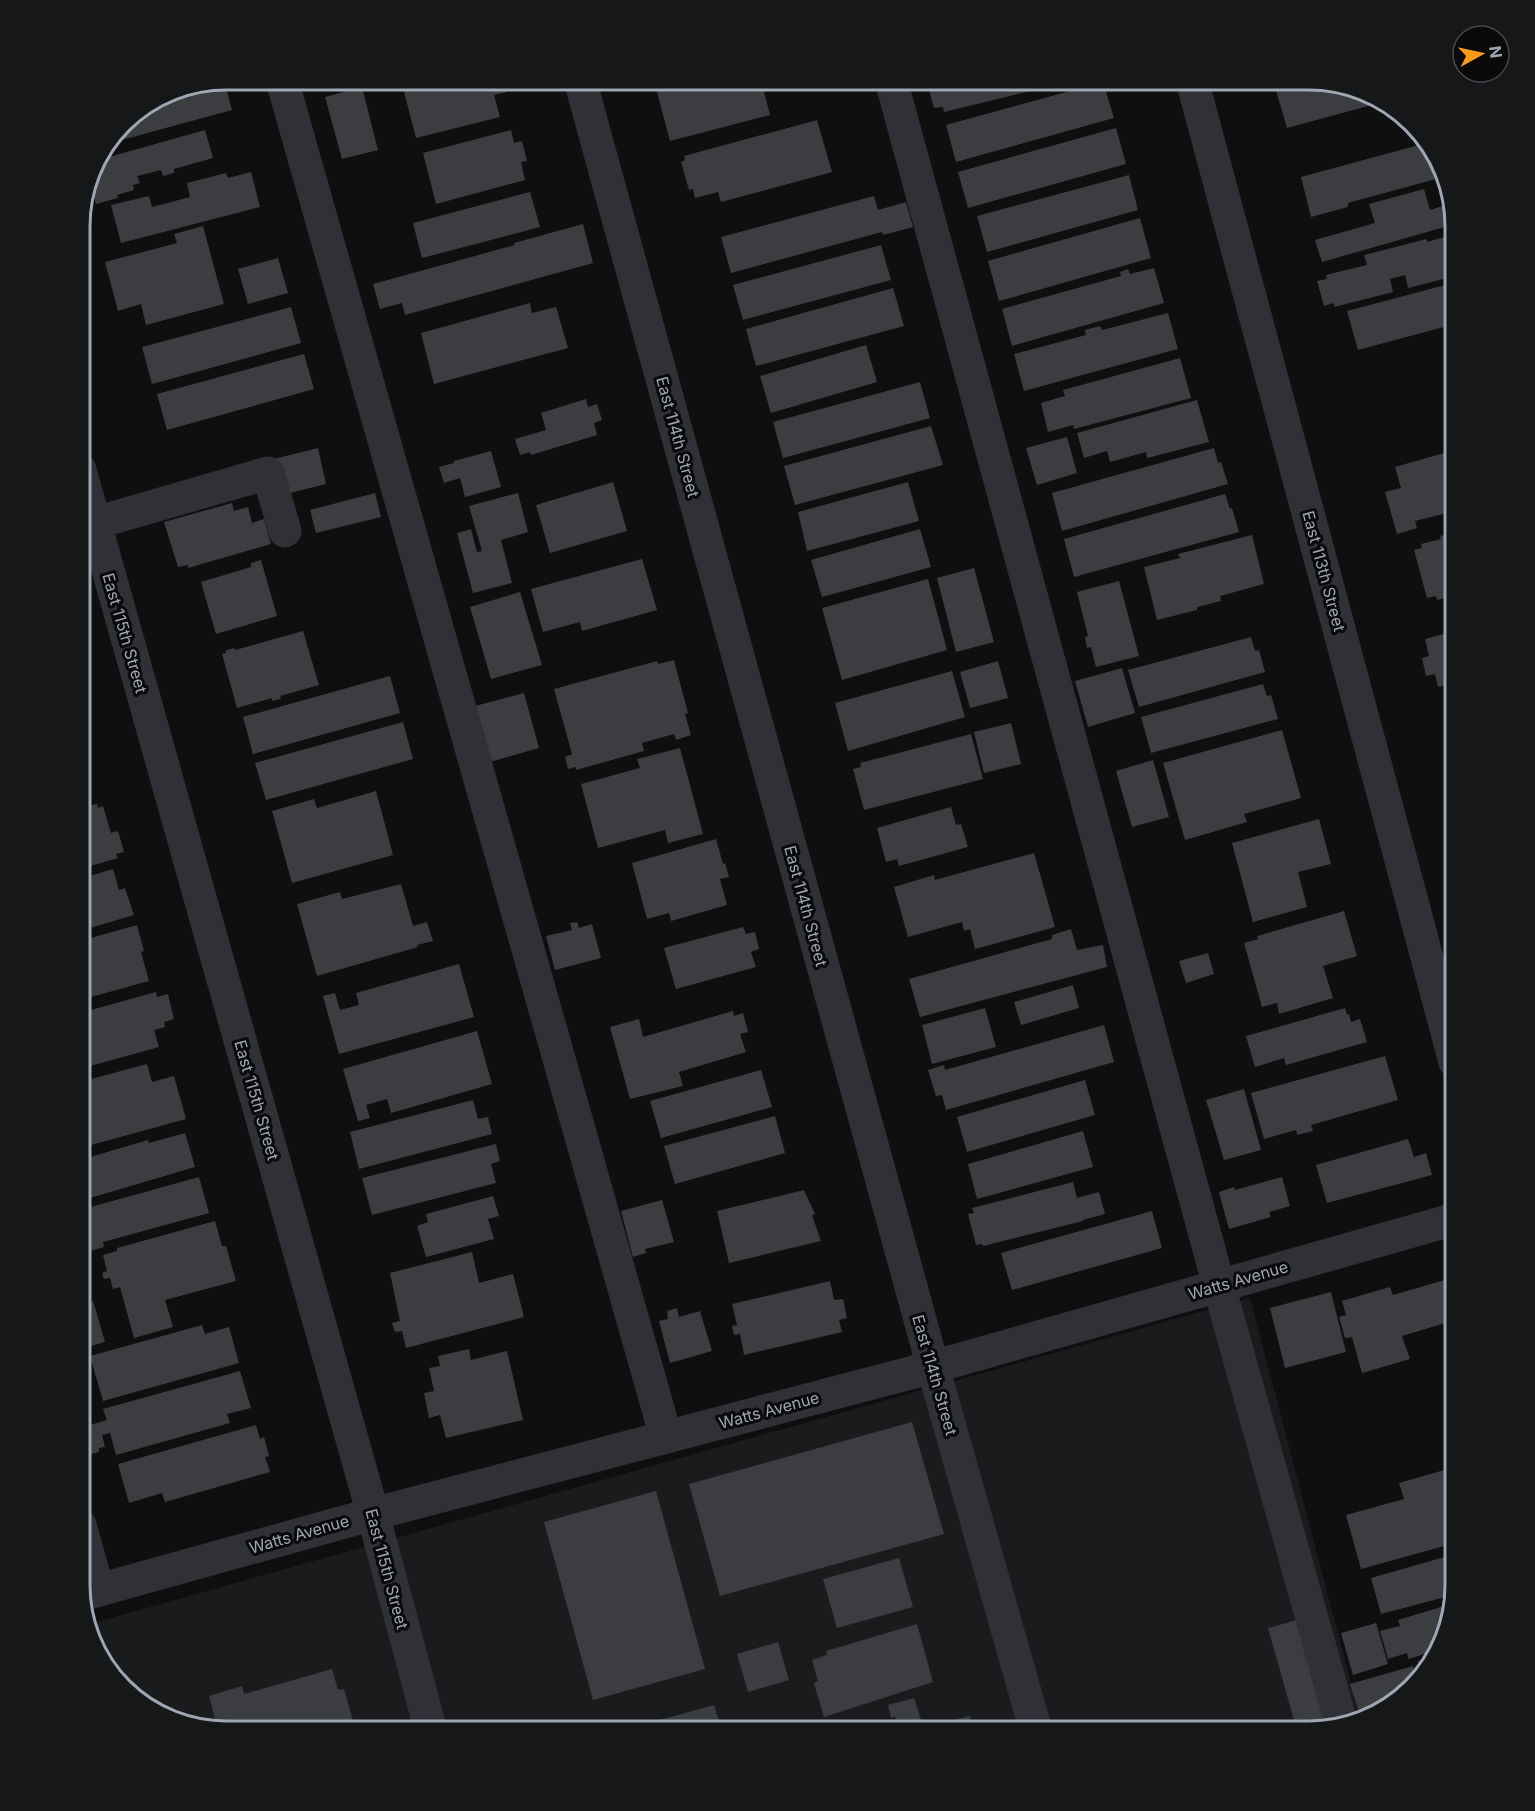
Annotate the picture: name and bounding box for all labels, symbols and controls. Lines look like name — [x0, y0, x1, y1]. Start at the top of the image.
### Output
north arrow — [1451, 24, 1511, 84]
text: N — [1485, 44, 1507, 59]
street label: East 114th Street — [652, 374, 704, 500]
street label: East 113th Street — [1298, 509, 1350, 633]
street label: East 115th Street — [98, 571, 152, 695]
street label: East 114th Street — [780, 843, 832, 969]
street label: East 115th Street — [230, 1038, 284, 1162]
street label: Watts Avenue — [1186, 1256, 1290, 1304]
street label: East 114th Street — [908, 1312, 962, 1438]
street label: Watts Avenue — [717, 1387, 821, 1433]
street label: East 115th Street — [361, 1507, 413, 1631]
street label: Watts Avenue — [247, 1510, 351, 1558]

